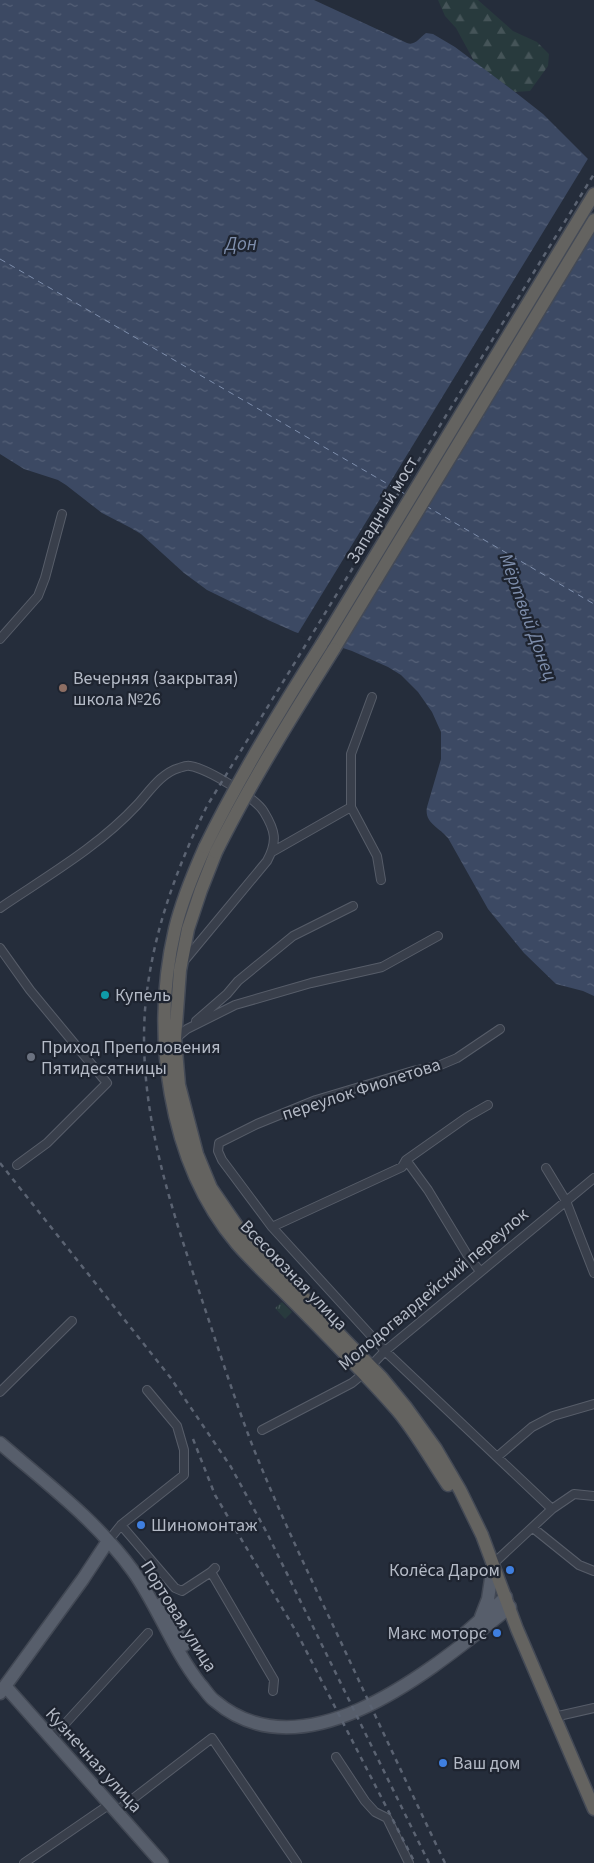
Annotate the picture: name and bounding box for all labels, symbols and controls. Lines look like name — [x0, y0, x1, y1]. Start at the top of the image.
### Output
water label: Дон — [224, 231, 257, 258]
street label: Западный мост — [341, 452, 424, 569]
water label: Мёртвый Донец — [492, 550, 563, 685]
place label: Вечерняя (закрытая) школа №26 — [73, 666, 238, 712]
marker: Вечерняя (закрытая) школа №26 — [57, 682, 69, 694]
place label: Купель — [115, 983, 171, 1008]
marker: Купель — [99, 989, 111, 1001]
place label: Приход Преполовения Пятидесятницы — [41, 1035, 221, 1081]
marker: Приход Преполовения Пятидесятницы — [25, 1051, 37, 1063]
street label: переулок Фиолетова — [279, 1052, 444, 1127]
street label: Молодогвардейский переулок — [333, 1202, 534, 1376]
street label: Всесоюзная улица — [234, 1214, 353, 1336]
place label: Шиномонтаж — [151, 1513, 258, 1538]
marker: Шиномонтаж — [135, 1519, 147, 1531]
street label: Портовая улица — [134, 1556, 223, 1677]
place label: Колёса Даром — [389, 1558, 500, 1583]
marker: Колёса Даром — [504, 1564, 516, 1576]
place label: Макс моторс — [388, 1621, 487, 1646]
marker: Макс моторс — [491, 1627, 503, 1639]
street label: Кузнечная улица — [40, 1702, 148, 1818]
place label: Ваш дом — [453, 1751, 520, 1776]
marker: Ваш дом — [437, 1757, 449, 1769]

